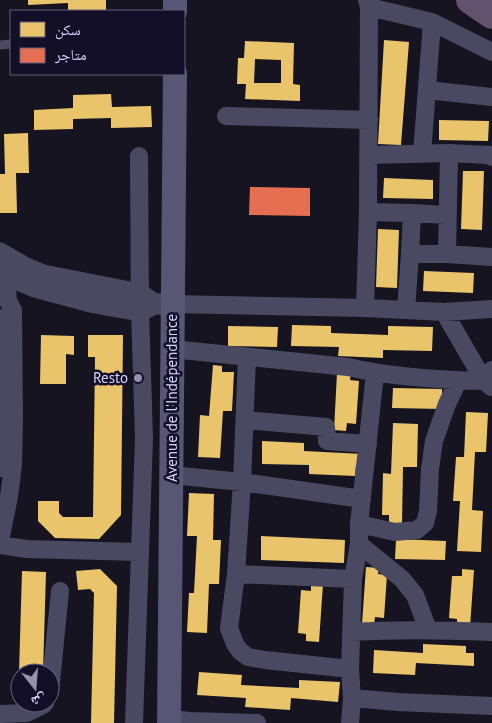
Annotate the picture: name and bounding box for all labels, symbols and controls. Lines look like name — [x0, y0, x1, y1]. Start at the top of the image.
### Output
legend — [10, 10, 185, 75]
text: سكن — [55, 20, 81, 40]
text: متاجر — [54, 45, 87, 64]
street label: Avenue de l'Indépendance — [162, 314, 181, 482]
place label: Resto — [93, 368, 128, 387]
marker: Resto — [132, 372, 144, 384]
north arrow — [10, 663, 60, 713]
text: ش — [29, 690, 49, 711]

